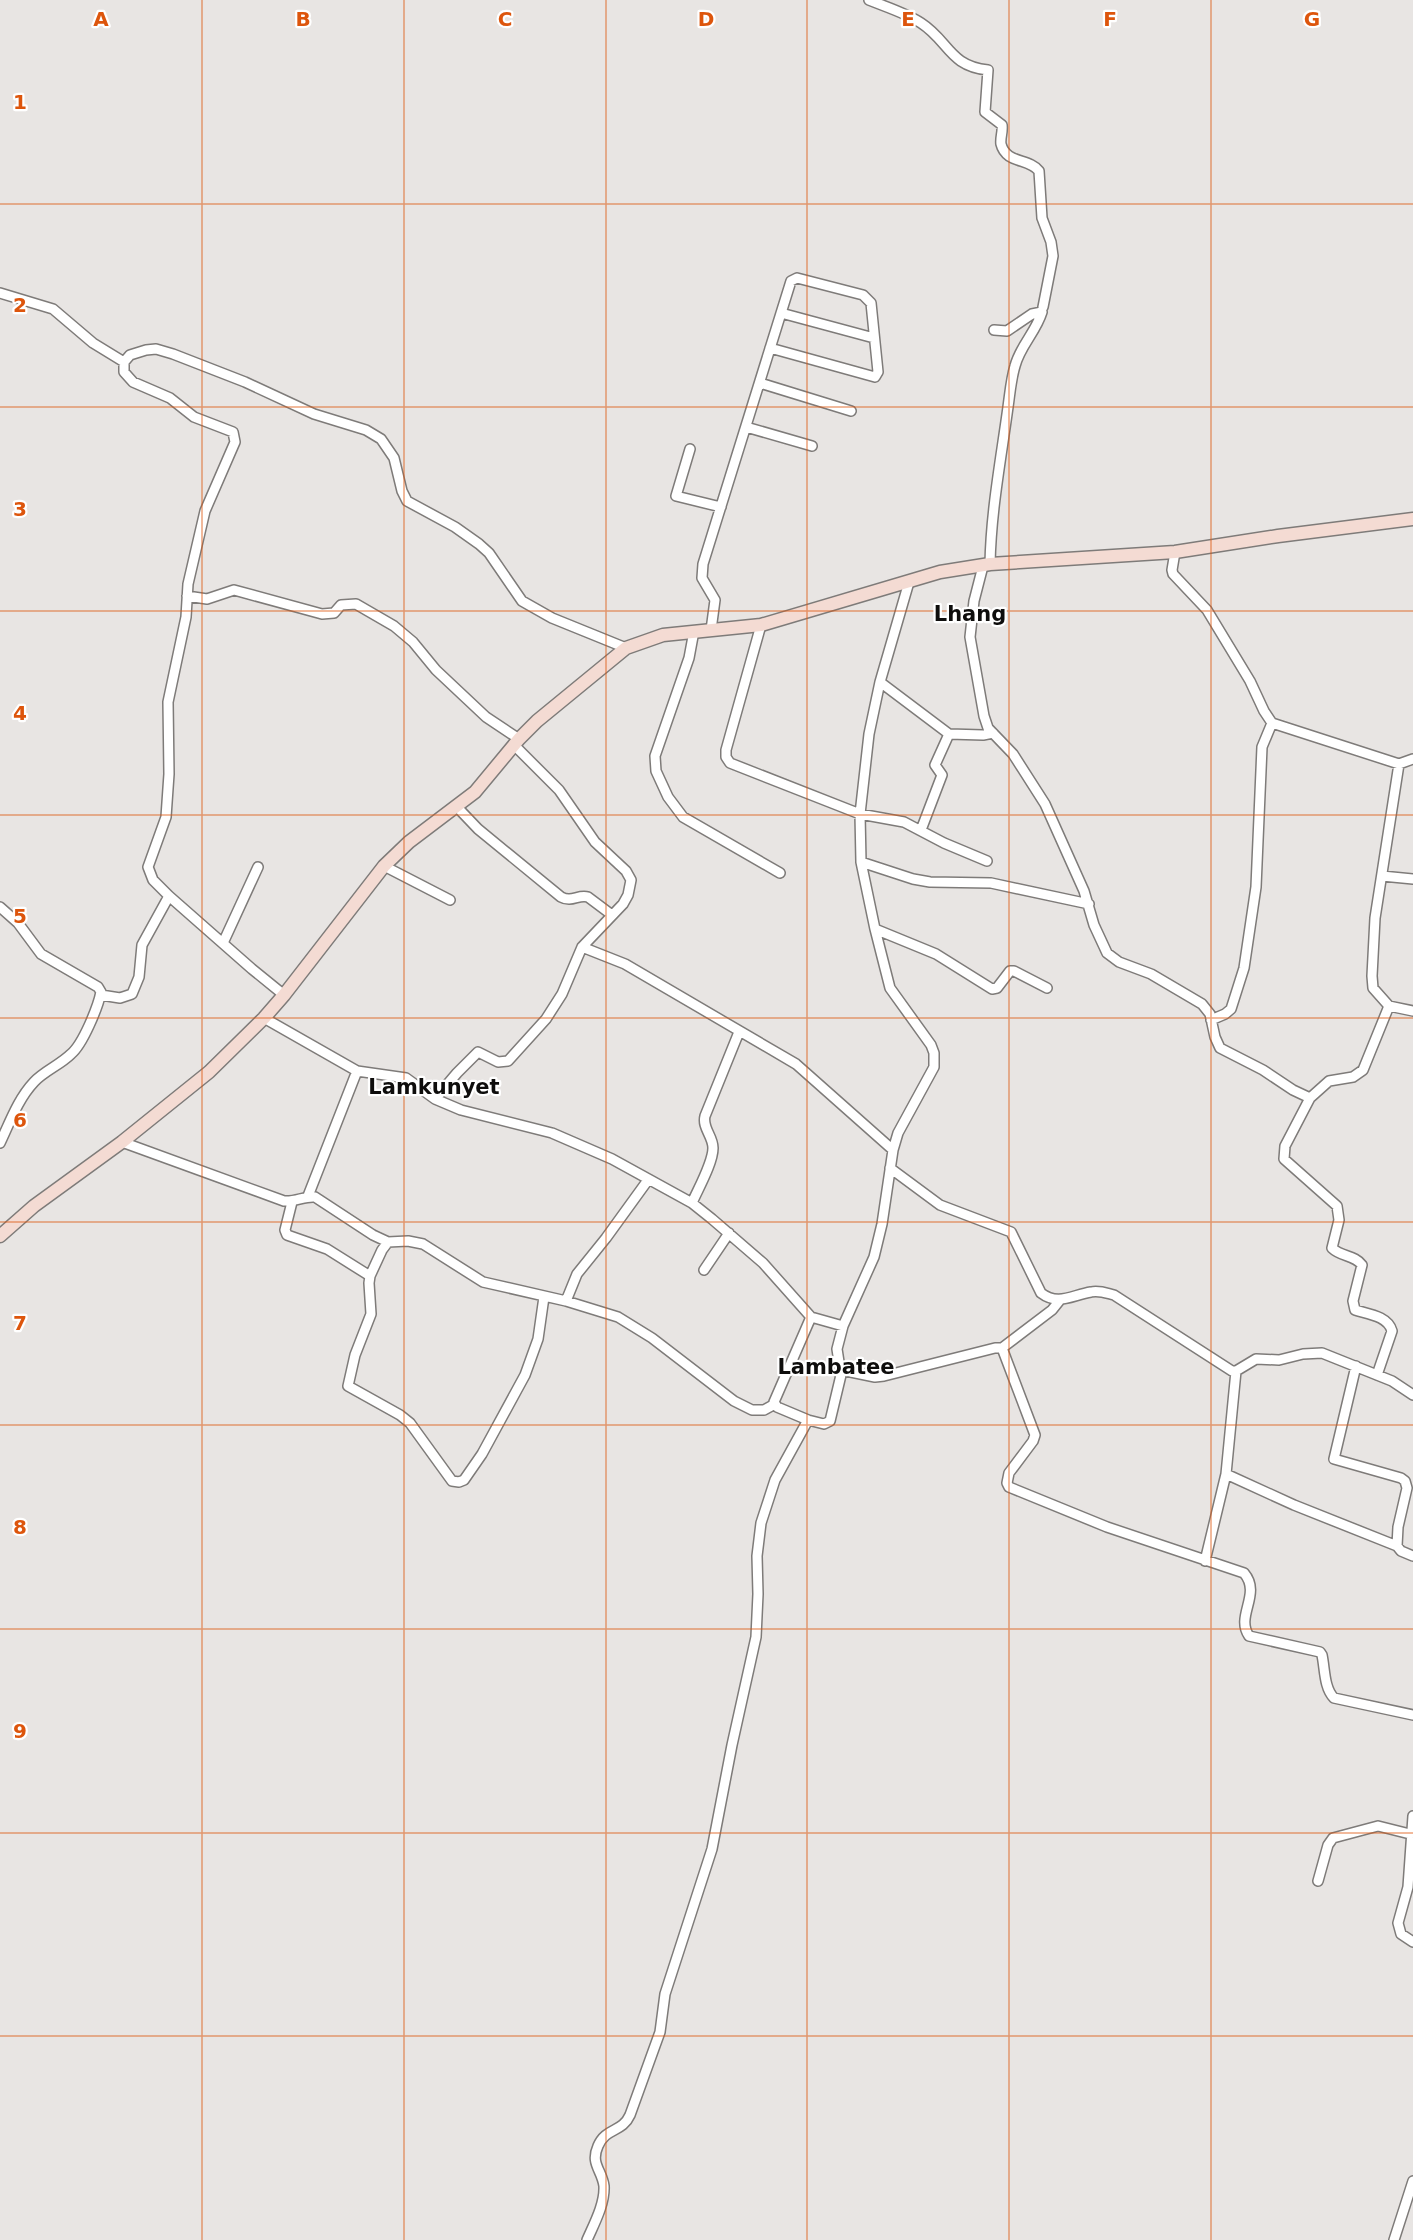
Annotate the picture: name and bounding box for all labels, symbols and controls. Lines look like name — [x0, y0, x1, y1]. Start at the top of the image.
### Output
text: A — [93, 7, 109, 31]
text: B — [295, 7, 311, 31]
text: C — [498, 7, 512, 31]
text: D — [698, 7, 714, 31]
text: E — [901, 7, 915, 31]
text: F — [1103, 7, 1117, 31]
text: G — [1304, 7, 1320, 31]
text: 1 — [13, 90, 27, 114]
text: 2 — [13, 293, 27, 317]
text: 3 — [13, 497, 27, 521]
district label: Lhang — [934, 602, 1006, 626]
text: 4 — [13, 701, 27, 725]
text: 5 — [13, 904, 27, 928]
district label: Lamkunyet — [368, 1075, 500, 1099]
text: 6 — [13, 1108, 27, 1132]
text: 7 — [13, 1311, 27, 1335]
district label: Lambatee — [777, 1355, 895, 1379]
text: 8 — [13, 1515, 27, 1539]
text: 9 — [13, 1719, 27, 1743]

